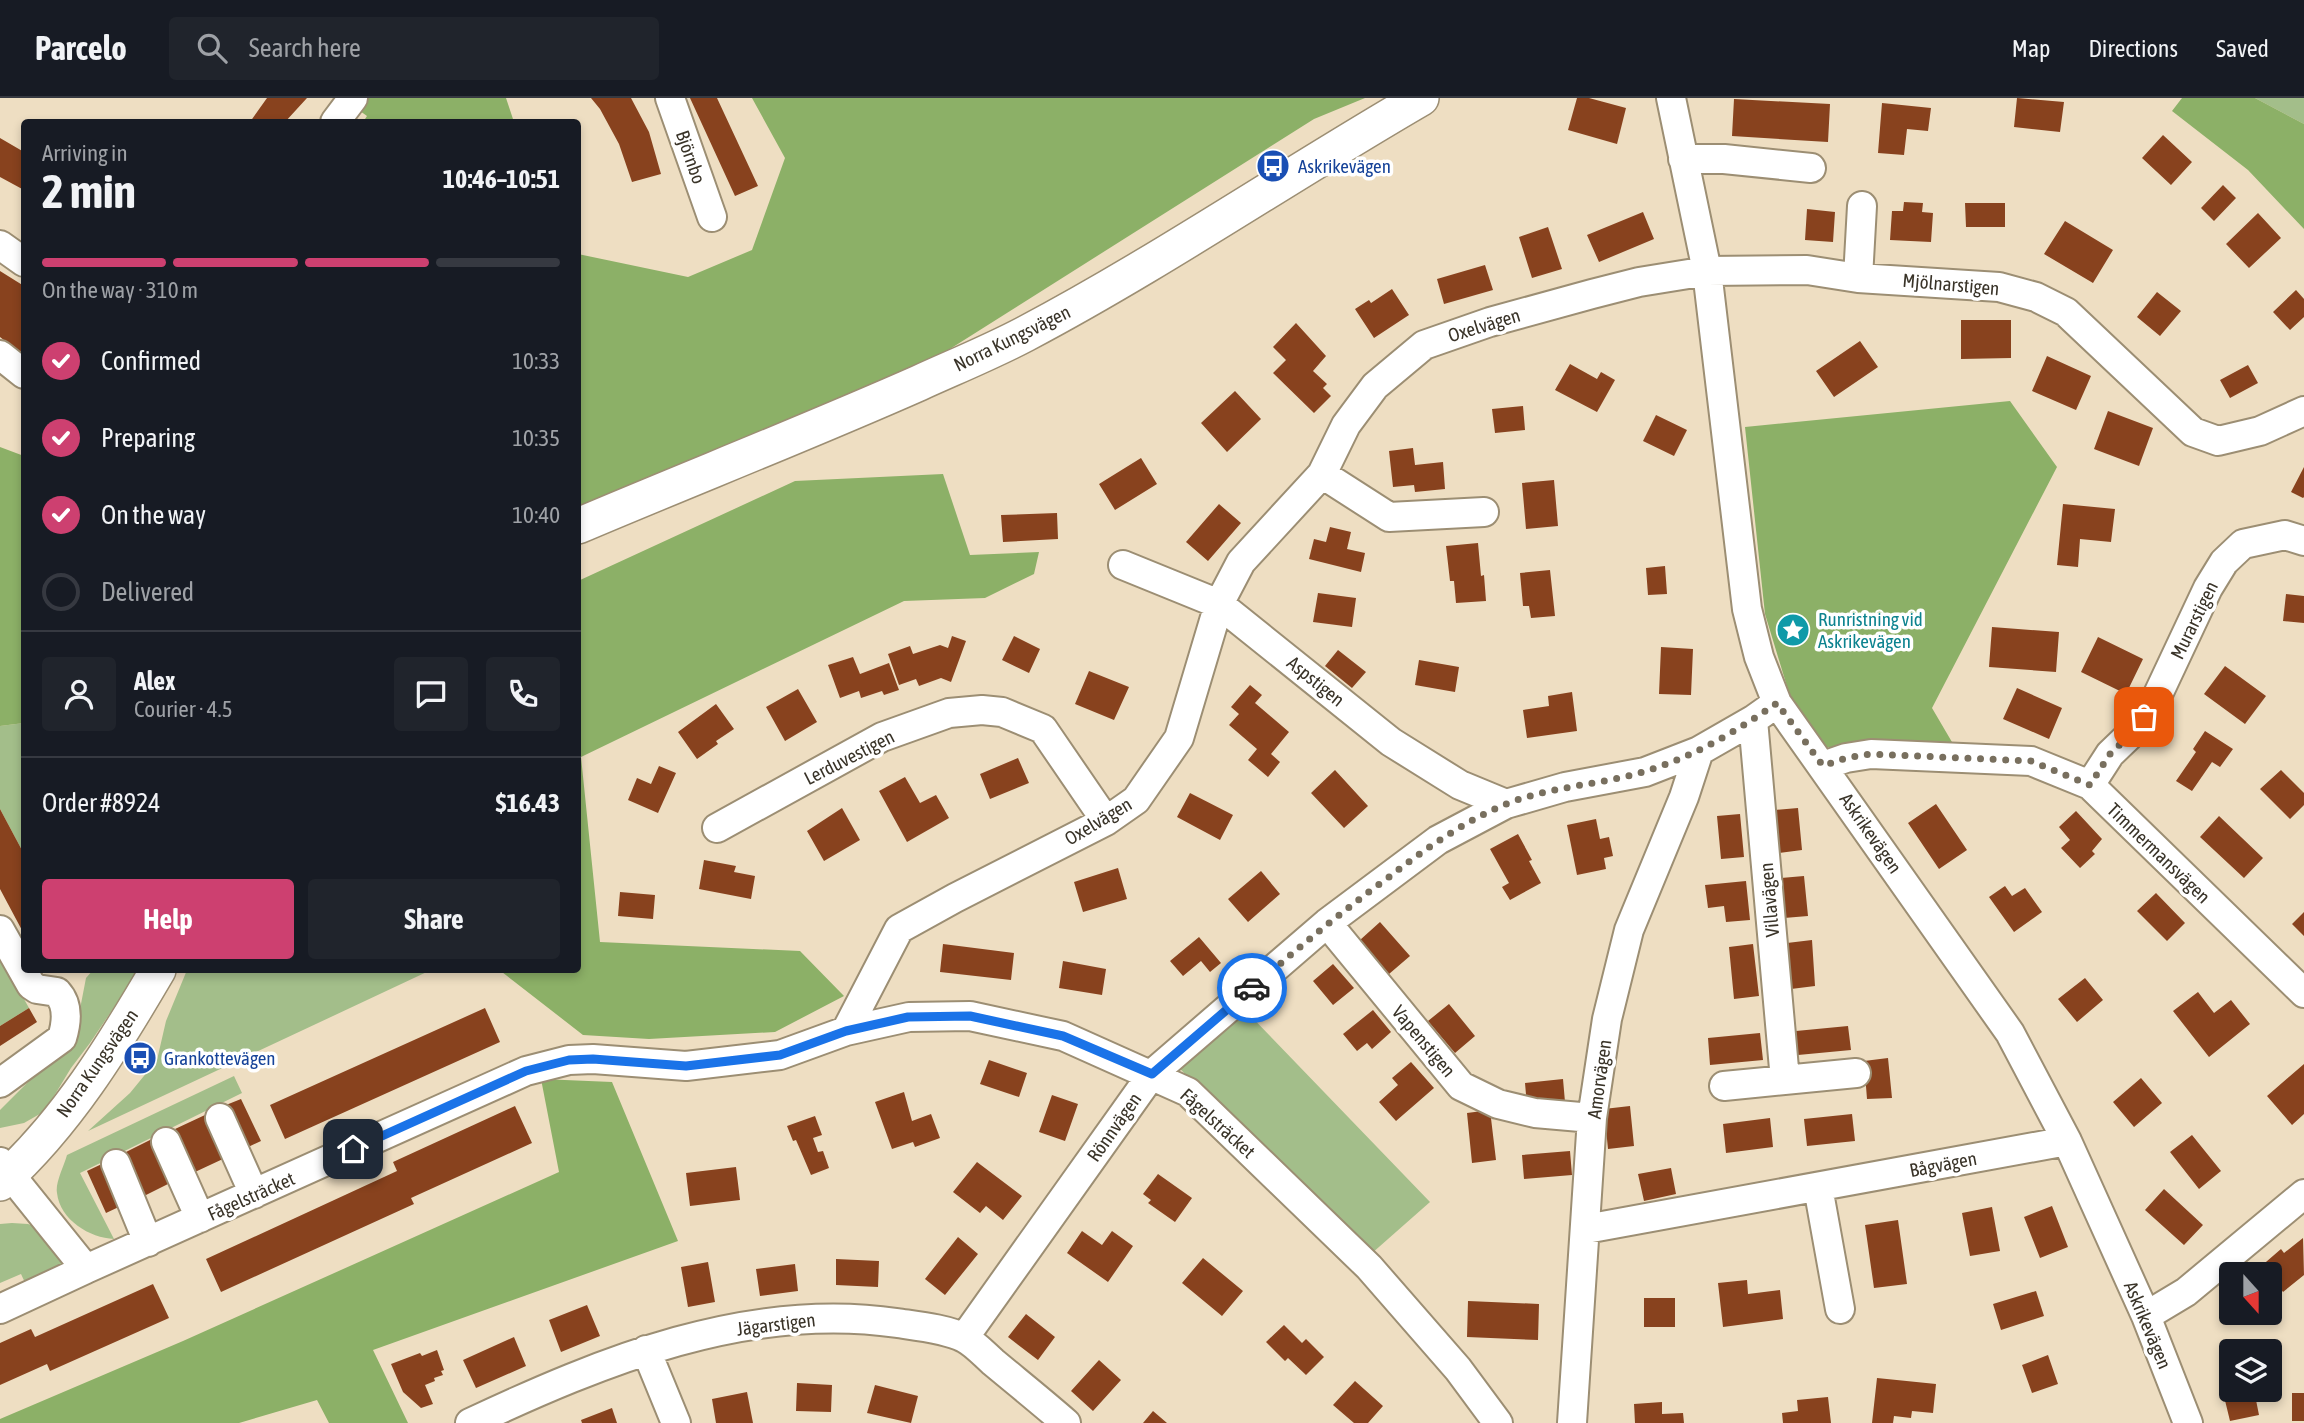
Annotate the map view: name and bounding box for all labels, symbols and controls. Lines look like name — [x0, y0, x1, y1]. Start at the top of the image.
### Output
search box — [169, 17, 659, 80]
text: Parcelo — [35, 29, 127, 67]
icon: search — [193, 29, 231, 67]
text: Search here — [249, 33, 361, 63]
text: Map — [2012, 35, 2050, 62]
text: Directions — [2088, 35, 2178, 62]
text: Saved — [2216, 35, 2269, 62]
street label: Björnbo — [672, 127, 710, 187]
text: Arriving in — [42, 140, 128, 166]
bus stop icon: Askrikevägen — [1254, 147, 1292, 185]
place label: Askrikevägen — [1298, 155, 1391, 177]
text: 10:46–10:51 — [443, 164, 560, 194]
text: 2 min — [42, 165, 136, 218]
street label: Mjölnarstigen — [1902, 269, 2000, 299]
text: On the way · 310 m — [42, 277, 198, 303]
street label: Norra Kungsvägen — [950, 300, 1074, 376]
street label: Oxelvägen — [1445, 304, 1523, 346]
icon: check — [42, 342, 80, 380]
text: Confirmed — [101, 346, 201, 376]
text: 10:33 — [512, 348, 560, 374]
icon: check — [42, 419, 80, 457]
text: Preparing — [101, 423, 195, 453]
text: 10:35 — [512, 425, 560, 451]
icon: check — [42, 496, 80, 534]
text: On the way — [101, 500, 206, 530]
text: 10:40 — [512, 502, 560, 528]
text: Delivered — [101, 577, 194, 607]
street label: Murarstigen — [2166, 578, 2222, 662]
place label: Runristning vid Askrikevägen — [1818, 608, 1923, 652]
place icon: Runristning vid Askrikevägen — [1774, 611, 1812, 649]
street label: Aspstigen — [1283, 651, 1349, 711]
button: person — [42, 657, 116, 731]
button: chat — [394, 657, 468, 731]
button: phone — [486, 657, 560, 731]
text: Alex — [134, 666, 175, 696]
pin — [2114, 687, 2174, 747]
text: Courier · 4.5 — [134, 696, 233, 722]
icon: bag — [2125, 698, 2163, 736]
street label: Lerduvestigen — [800, 725, 898, 789]
text: Order #8924 — [42, 788, 161, 818]
text: $16.43 — [496, 788, 560, 818]
street label: Askrikevägen — [1835, 789, 1907, 877]
street label: Oxelvägen — [1061, 792, 1135, 850]
street label: Timmermansvägen — [2103, 798, 2215, 908]
street label: Villavägen — [1755, 862, 1783, 938]
button: Help — [42, 879, 294, 959]
button: Share — [308, 879, 560, 959]
courier — [1217, 953, 1287, 1023]
icon: car — [1233, 969, 1271, 1007]
street label: Vapenstigen — [1388, 1001, 1460, 1081]
street label: Norra Kungsvägen — [52, 1005, 142, 1121]
street label: Amorvägen — [1583, 1038, 1615, 1120]
bus stop icon: Grankottevägen — [121, 1039, 159, 1077]
place label: Grankottevägen — [164, 1047, 276, 1069]
street label: Fågelsträcket — [1176, 1084, 1260, 1162]
street label: Rönnvägen — [1082, 1088, 1146, 1166]
pin — [323, 1119, 383, 1179]
icon: home — [334, 1130, 372, 1168]
street label: Bågvägen — [1907, 1147, 1979, 1181]
street label: Fågelsträcket — [204, 1167, 298, 1225]
north arrow — [2219, 1262, 2282, 1325]
map controls — [2219, 1262, 2282, 1402]
street label: Askrikevägen — [2120, 1278, 2176, 1372]
street label: Jägarstigen — [735, 1308, 817, 1340]
button: layers — [2219, 1339, 2282, 1402]

